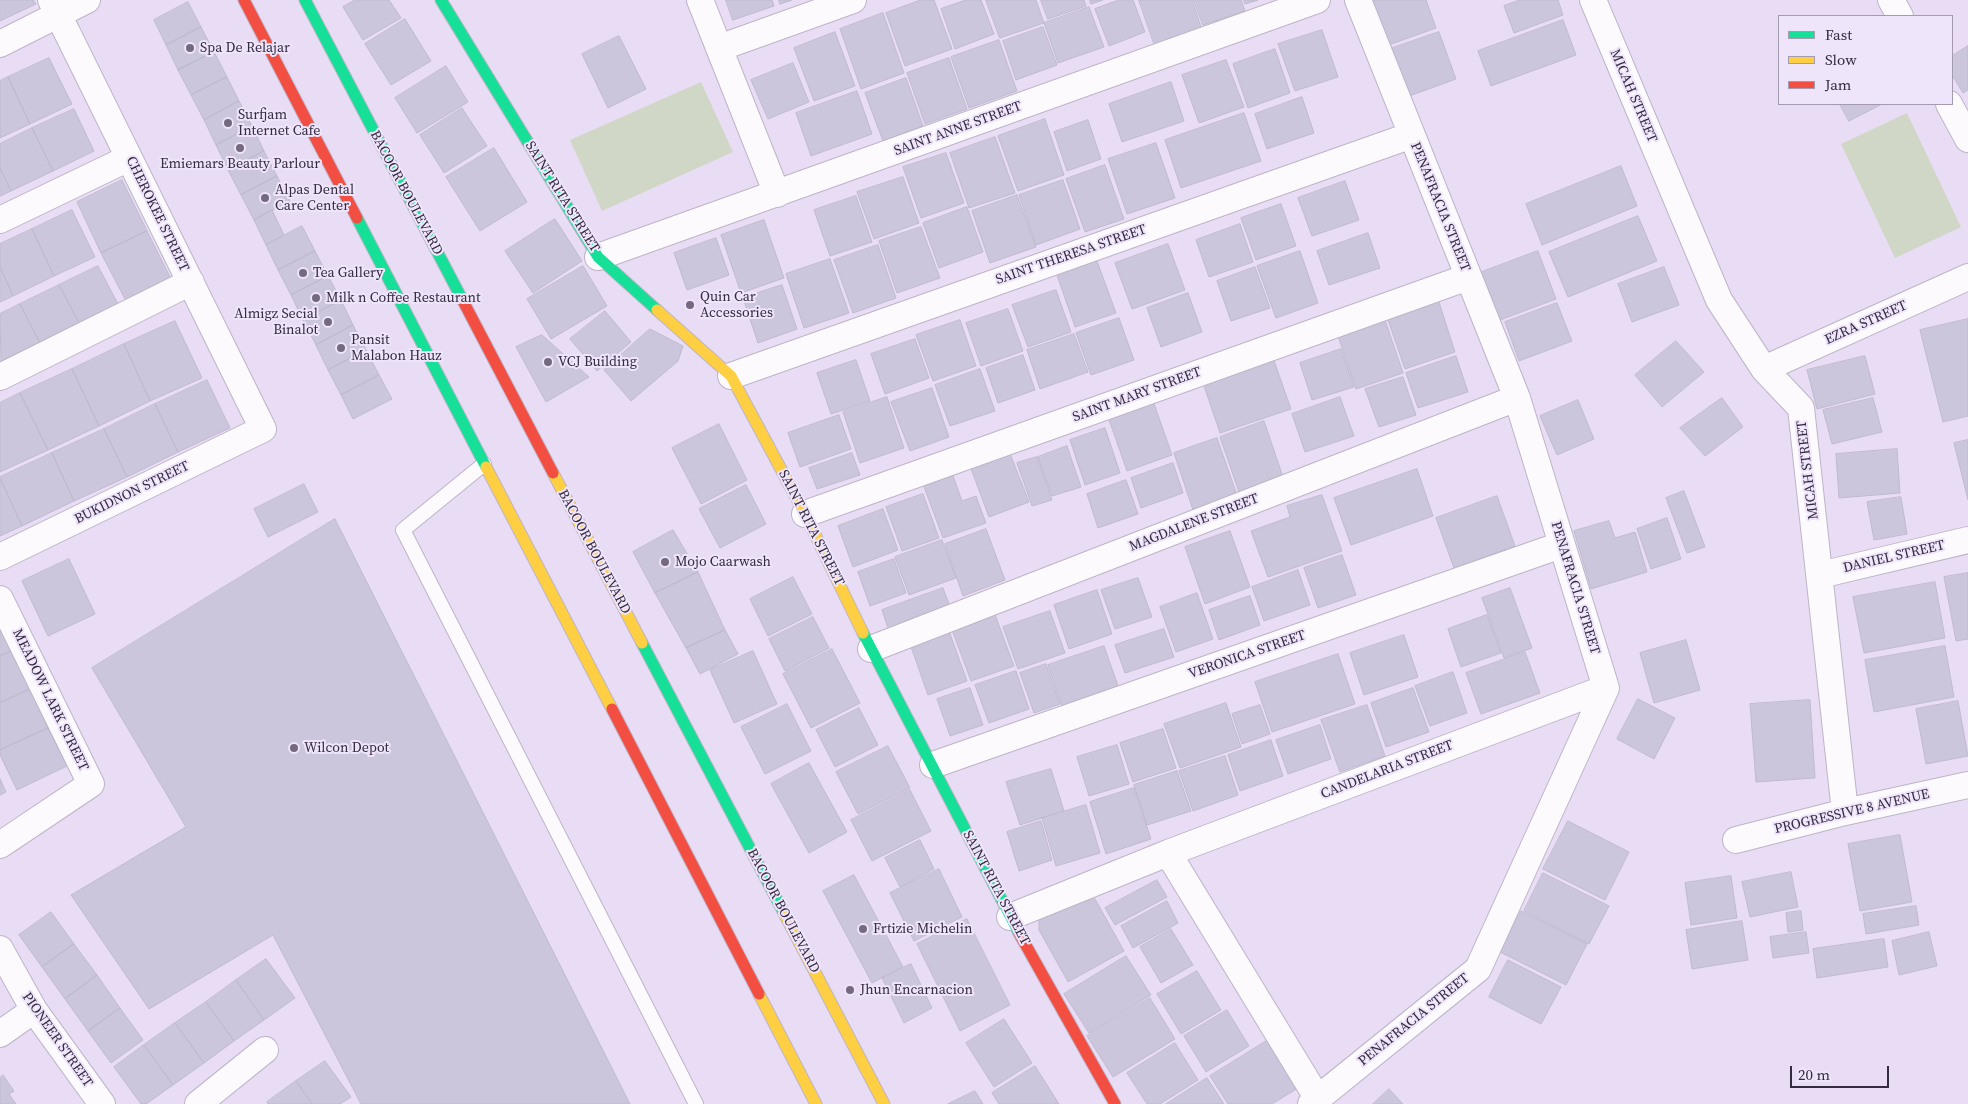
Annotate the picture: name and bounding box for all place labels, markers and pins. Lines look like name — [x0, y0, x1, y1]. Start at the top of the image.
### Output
place label: Spa De Relajar — [200, 40, 290, 56]
marker: Spa De Relajar — [184, 42, 196, 54]
place label: Surfjam Internet Cafe — [238, 107, 321, 140]
marker: Surfjam Internet Cafe — [222, 117, 234, 129]
marker: Emiemars Beauty Parlour — [234, 142, 246, 154]
place label: Emiemars Beauty Parlour — [160, 156, 320, 172]
place label: Alpas Dental Care Center — [275, 182, 354, 214]
marker: Alpas Dental Care Center — [259, 192, 271, 204]
place label: Tea Gallery — [313, 265, 383, 281]
marker: Tea Gallery — [297, 267, 309, 279]
place label: Quin Car Accessories — [700, 289, 773, 322]
place label: Milk n Coffee Restaurant — [326, 290, 481, 306]
marker: Milk n Coffee Restaurant — [310, 292, 322, 304]
marker: Quin Car Accessories — [684, 299, 696, 311]
place label: Almigz Secial Binalot — [234, 306, 318, 338]
marker: Almigz Secial Binalot — [322, 316, 334, 328]
place label: Pansit Malabon Hauz — [351, 332, 442, 364]
marker: Pansit Malabon Hauz — [335, 342, 347, 354]
place label: VCJ Building — [558, 354, 637, 370]
marker: VCJ Building — [542, 356, 554, 368]
place label: Mojo Caarwash — [675, 554, 771, 570]
marker: Mojo Caarwash — [659, 556, 671, 568]
place label: Wilcon Depot — [304, 740, 389, 756]
marker: Wilcon Depot — [288, 742, 300, 754]
place label: Frtizie Michelin — [873, 921, 972, 937]
marker: Frtizie Michelin — [857, 923, 869, 935]
place label: Jhun Encarnacion — [860, 982, 973, 998]
marker: Jhun Encarnacion — [844, 984, 856, 996]

